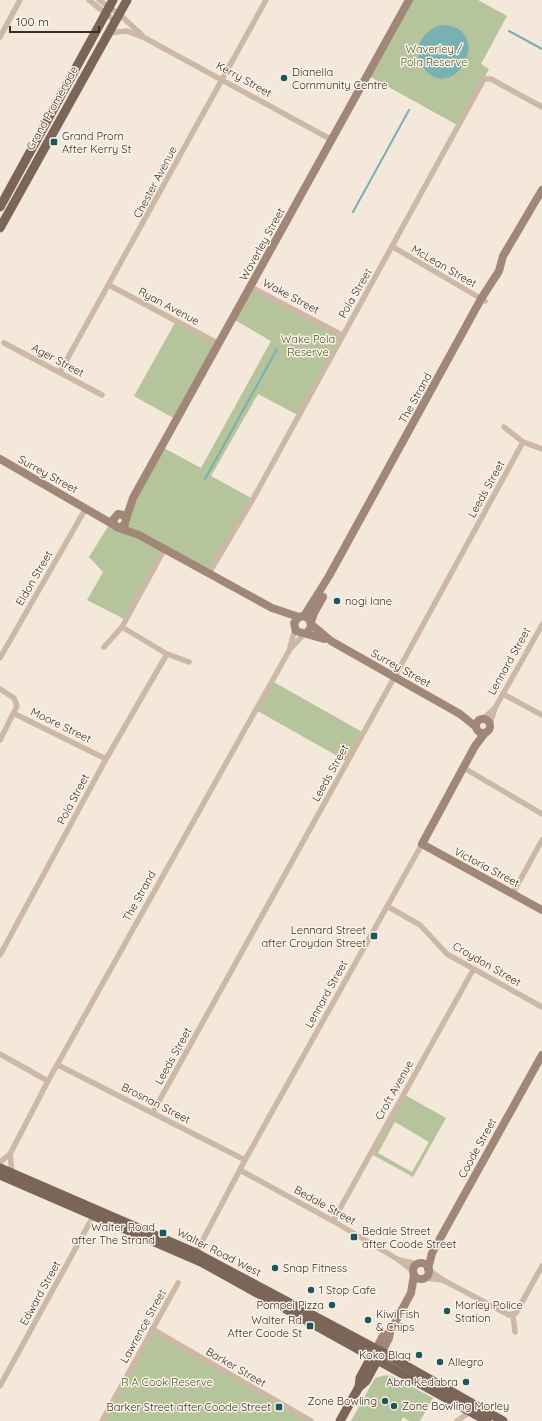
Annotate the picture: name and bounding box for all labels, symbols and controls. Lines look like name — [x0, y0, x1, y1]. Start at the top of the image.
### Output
scale bar — [10, 8, 99, 34]
text: 100 m — [16, 14, 49, 29]
park label: Waverley / Pola Reserve — [401, 42, 467, 69]
street label: Kerry Street — [214, 58, 274, 100]
street label: Grand Promenade — [23, 64, 81, 152]
place label: Dianella Community Centre — [292, 65, 388, 92]
marker: Dianella Community Centre — [279, 73, 289, 83]
place label: Grand Prom After Kerry St — [62, 129, 132, 156]
marker: Grand Prom After Kerry St — [49, 137, 59, 147]
street label: Chester Avenue — [130, 144, 180, 220]
street label: Waverley Street — [236, 205, 288, 283]
street label: McLean Street — [409, 242, 479, 290]
street label: Pola Street — [335, 265, 375, 320]
street label: Wake Street — [260, 275, 322, 317]
street label: Ryan Avenue — [136, 284, 202, 328]
park label: Wake Pola Reserve — [281, 332, 335, 359]
street label: Ager Street — [29, 340, 87, 380]
street label: The Strand — [395, 370, 435, 426]
street label: Surrey Street — [16, 452, 81, 496]
street label: Leeds Street — [465, 458, 508, 520]
street label: Eldon Street — [13, 548, 56, 608]
place label: nogi lane — [345, 594, 392, 608]
marker: nogi lane — [332, 596, 342, 606]
street label: Lennard Street — [485, 625, 533, 697]
street label: Surrey Street — [369, 646, 434, 690]
street label: Moore Street — [28, 704, 94, 746]
street label: Leeds Street — [309, 742, 352, 804]
street label: Pola Street — [54, 771, 92, 827]
street label: Victoria Street — [452, 844, 522, 890]
street label: The Strand — [119, 868, 159, 924]
place label: Lennard Street after Croydon Street — [261, 923, 366, 950]
marker: Lennard Street after Croydon Street — [369, 931, 379, 941]
street label: Croydon Street — [450, 939, 524, 989]
street label: Lennard Street — [302, 958, 350, 1030]
street label: Leeds Street — [152, 1025, 195, 1087]
street label: Croft Avenue — [372, 1058, 416, 1122]
street label: Brosnan Street — [119, 1080, 193, 1126]
street label: Coode Street — [455, 1115, 499, 1180]
street label: Bedale Street — [292, 1182, 359, 1228]
place label: Walter Road after The Strand — [71, 1220, 155, 1247]
place label: Bedale Street after Coode Street — [362, 1224, 456, 1251]
street label: Walter Road West — [175, 1225, 264, 1279]
marker: Walter Road after The Strand — [158, 1228, 168, 1238]
marker: Bedale Street after Coode Street — [349, 1232, 359, 1242]
street label: Edward Street — [17, 1258, 64, 1328]
place label: Snap Fitness — [283, 1261, 347, 1275]
marker: Snap Fitness — [270, 1263, 280, 1273]
place label: 1 Stop Cafe — [319, 1283, 376, 1297]
marker: 1 Stop Cafe — [306, 1285, 316, 1295]
street label: Lawrence Street — [117, 1286, 169, 1365]
place label: Pompei Pizza — [257, 1298, 324, 1312]
place label: Morley Police Station — [455, 1298, 523, 1325]
marker: Pompei Pizza — [327, 1300, 337, 1310]
marker: Morley Police Station — [442, 1306, 452, 1316]
place label: Kiwi Fish & Chips — [376, 1307, 419, 1334]
place label: Walter Rd After Coode St — [227, 1313, 302, 1340]
marker: Kiwi Fish & Chips — [363, 1315, 373, 1325]
marker: Walter Rd After Coode St — [305, 1321, 315, 1331]
street label: Barker Street — [203, 1344, 269, 1390]
place label: Koko Blaq — [359, 1348, 411, 1362]
marker: Koko Blaq — [414, 1350, 424, 1360]
place label: Allegro — [448, 1355, 484, 1369]
marker: Allegro — [435, 1357, 445, 1367]
park label: R A Cook Reserve — [121, 1375, 213, 1389]
place label: Abra Kedabra — [386, 1375, 458, 1389]
marker: Abra Kedabra — [461, 1377, 471, 1387]
place label: Zone Bowling — [308, 1394, 377, 1408]
marker: Zone Bowling — [380, 1396, 390, 1406]
place label: Zone Bowling Morley — [402, 1399, 509, 1413]
place label: Barker Street after Coode Street — [107, 1400, 271, 1414]
marker: Zone Bowling Morley — [389, 1401, 399, 1411]
marker: Barker Street after Coode Street — [274, 1402, 284, 1412]

